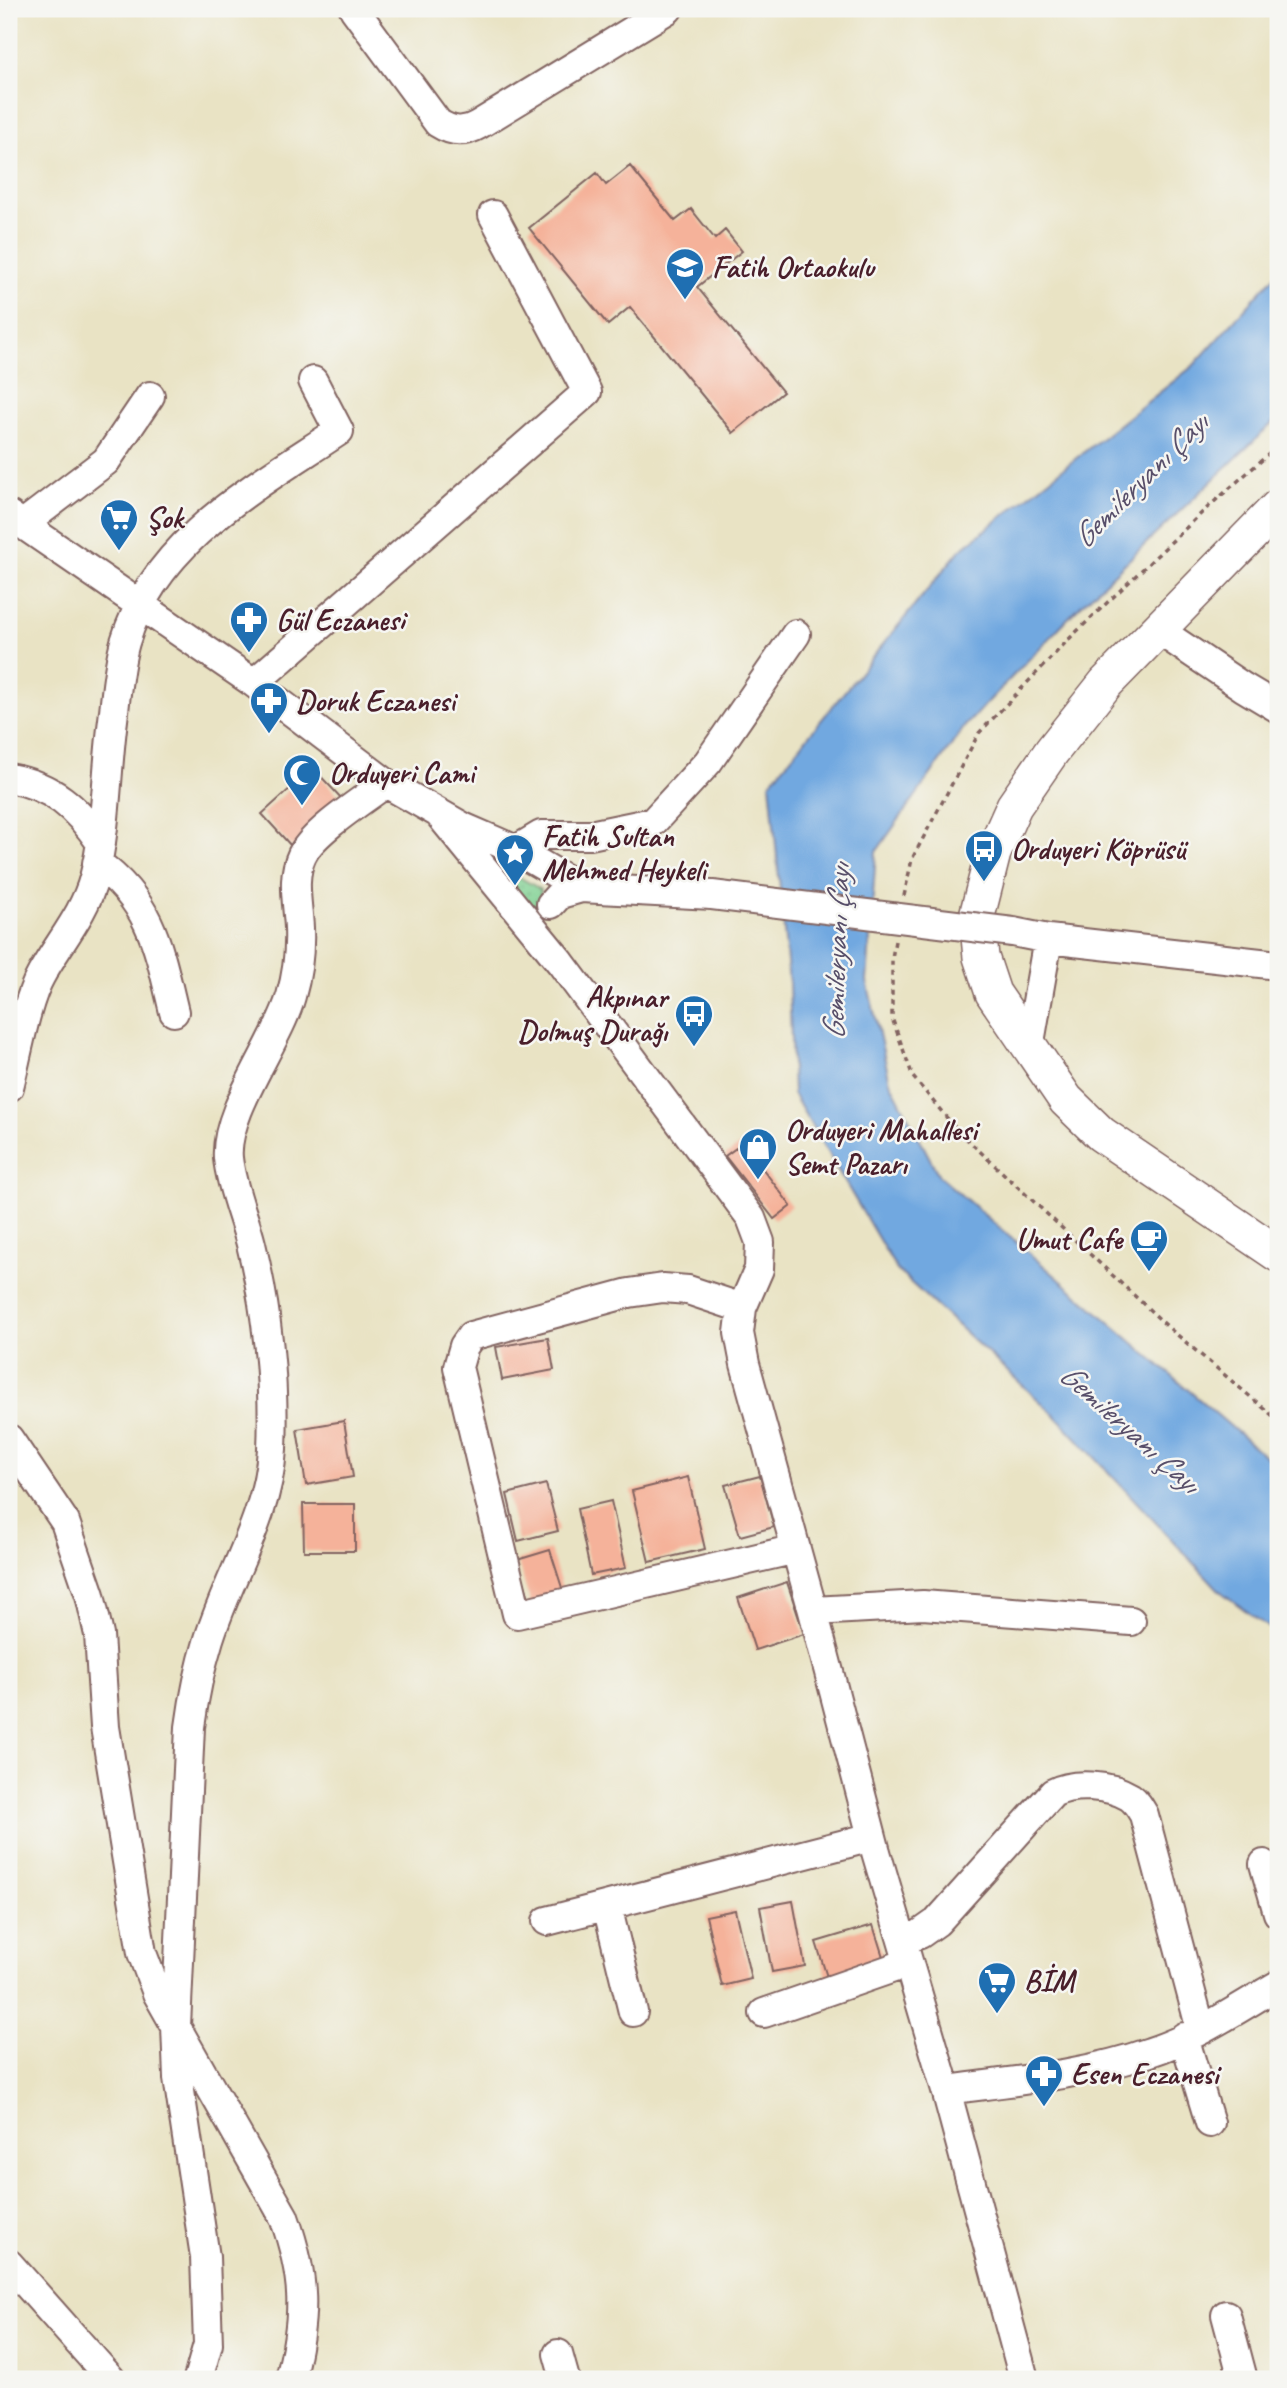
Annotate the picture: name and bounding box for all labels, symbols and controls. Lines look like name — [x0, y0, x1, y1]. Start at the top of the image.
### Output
school or university icon: Fatih Ortaokulu — [664, 246, 706, 301]
place label: Fatih Ortaokulu — [712, 248, 876, 286]
water label: Gemileryanı Çayı — [1063, 401, 1219, 557]
supermarket icon: Şok — [98, 497, 140, 552]
place label: Şok — [146, 499, 185, 537]
pharmacy icon: Gül Eczanesi — [228, 599, 270, 654]
place label: Gül Eczanesi — [276, 601, 408, 639]
pharmacy icon: Doruk Eczanesi — [248, 680, 290, 735]
place label: Doruk Eczanesi — [296, 682, 459, 720]
mosque icon: Orduyeri Cami — [281, 752, 323, 807]
place label: Orduyeri Cami — [329, 754, 478, 792]
place label: Fatih Sultan Mehmed Heykeli — [542, 817, 710, 889]
bus stop icon: Orduyeri Köprüsü — [963, 828, 1005, 883]
place label: Orduyeri Köprüsü — [1011, 830, 1189, 868]
place icon: Fatih Sultan Mehmed Heykeli — [494, 832, 536, 887]
water label: Gemileryanı Çayı — [812, 860, 860, 1040]
place label: Akpınar Dolmuş Durağı — [518, 978, 670, 1050]
bus stop icon: Akpınar Dolmuş Durağı — [673, 993, 715, 1048]
place label: Orduyeri Mahallesi Semt Pazarı — [785, 1111, 981, 1183]
shop icon: Orduyeri Mahallesi Semt Pazarı — [737, 1126, 779, 1181]
cafe icon: Umut Cafe — [1128, 1218, 1170, 1273]
place label: Umut Cafe — [1016, 1220, 1124, 1258]
water label: Gemileryanı Çayı — [1051, 1354, 1212, 1505]
supermarket icon: BİM — [976, 1960, 1018, 2015]
place label: BİM — [1024, 1962, 1078, 2000]
pharmacy icon: Esen Eczanesi — [1023, 2053, 1065, 2108]
place label: Esen Eczanesi — [1071, 2055, 1222, 2093]

